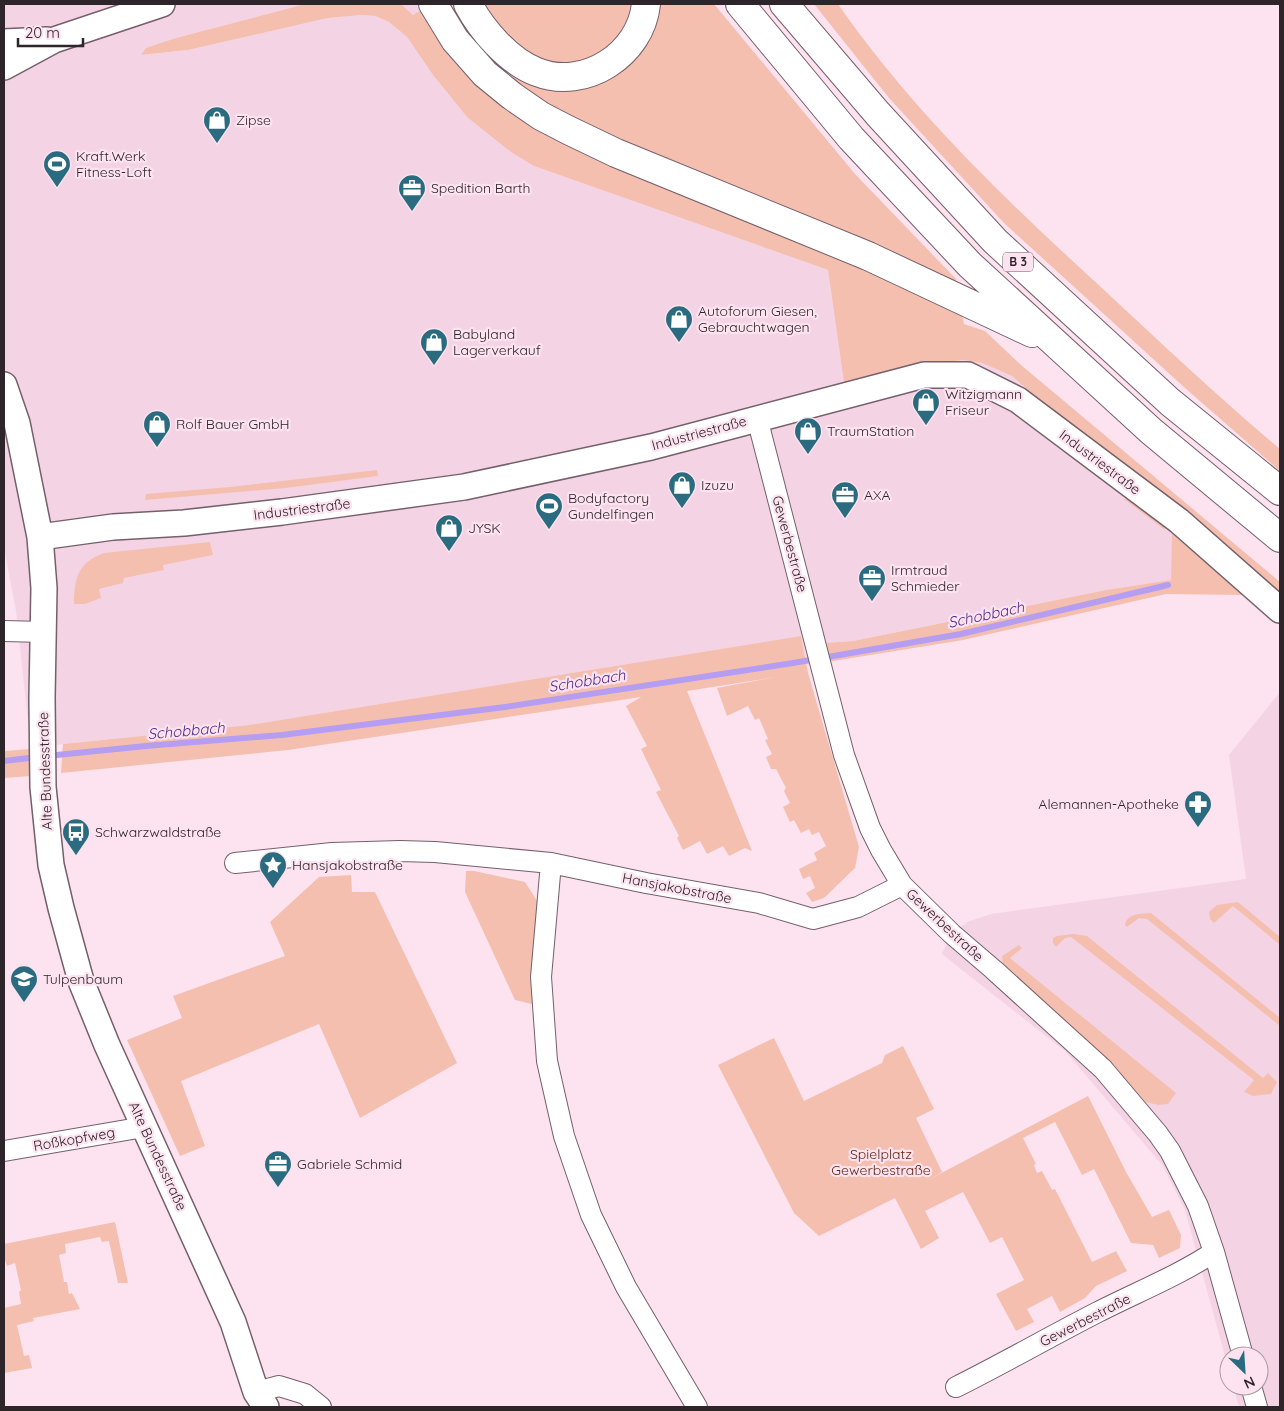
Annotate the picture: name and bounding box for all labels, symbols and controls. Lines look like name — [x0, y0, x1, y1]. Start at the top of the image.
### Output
scale bar — [18, 15, 82, 47]
text: 20 m — [25, 23, 60, 42]
shop icon: Zipse — [202, 105, 232, 144]
place label: Zipse — [236, 111, 271, 129]
place label: Kraft.Werk Fitness-Loft — [76, 147, 152, 181]
sports icon: Kraft.Werk Fitness-Loft — [42, 149, 72, 188]
office icon: Spedition Barth — [397, 173, 427, 212]
place label: Spedition Barth — [431, 179, 531, 197]
road number: B 3 — [1003, 252, 1033, 272]
place label: Autoforum Giesen, Gebrauchtwagen — [698, 302, 817, 336]
shop icon: Autoforum Giesen, Gebrauchtwagen — [664, 304, 694, 343]
place label: Babyland Lagerverkauf — [453, 325, 541, 359]
shop icon: Babyland Lagerverkauf — [419, 327, 449, 366]
place label: Witzigmann Friseur — [945, 385, 1022, 419]
shop icon: Witzigmann Friseur — [911, 387, 941, 426]
shop icon: Rolf Bauer GmbH — [142, 409, 172, 448]
street label: Industriestraße — [650, 412, 748, 454]
place label: Rolf Bauer GmbH — [176, 415, 289, 433]
shop icon: TraumStation — [793, 416, 823, 455]
place label: TraumStation — [827, 422, 914, 440]
street label: Industriestraße — [1056, 426, 1144, 499]
shop icon: Izuzu — [667, 470, 697, 509]
place label: Izuzu — [701, 476, 734, 494]
office icon: AXA — [830, 480, 860, 519]
place label: AXA — [864, 486, 891, 504]
place label: Bodyfactory Gundelfingen — [568, 489, 654, 523]
sports icon: Bodyfactory Gundelfingen — [534, 491, 564, 530]
street label: Industriestraße — [253, 494, 351, 524]
street label: Gewerbestraße — [768, 494, 812, 594]
shop icon: JYSK — [434, 513, 464, 552]
place label: JYSK — [468, 519, 501, 537]
place label: Irmtraud Schmieder — [891, 561, 960, 595]
office icon: Irmtraud Schmieder — [857, 563, 887, 602]
water label: Schobbach — [946, 597, 1026, 632]
water label: Schobbach — [547, 665, 627, 696]
street label: Alte Bundesstraße — [34, 712, 56, 830]
water label: Schobbach — [147, 718, 226, 743]
pharmacy icon: Alemannen-Apotheke — [1183, 789, 1213, 828]
place label: Alemannen-Apotheke — [1038, 795, 1179, 813]
bus stop icon: Schwarzwaldstraße — [61, 817, 91, 856]
place label: Schwarzwaldstraße — [95, 823, 221, 841]
place icon: Hansjakobstraße — [258, 850, 288, 889]
place label: Hansjakobstraße — [292, 856, 403, 874]
street label: Hansjakobstraße — [621, 869, 733, 907]
street label: Gewerbestraße — [903, 885, 988, 965]
school or university icon: Tulpenbaum — [9, 964, 39, 1003]
place label: Tulpenbaum — [43, 970, 123, 988]
street label: Alte Bundesstraße — [125, 1099, 191, 1213]
street label: Roßkopfweg — [32, 1123, 116, 1155]
park label: Spielplatz Gewerbestraße — [831, 1145, 931, 1179]
office icon: Gabriele Schmid — [263, 1149, 293, 1188]
place label: Gabriele Schmid — [297, 1155, 402, 1173]
street label: Gewerbestraße — [1037, 1289, 1133, 1351]
north arrow — [1219, 1346, 1269, 1396]
text: N — [1241, 1372, 1258, 1393]

